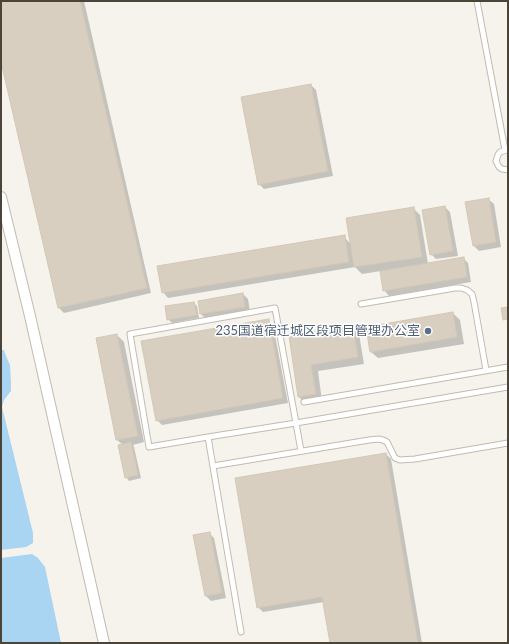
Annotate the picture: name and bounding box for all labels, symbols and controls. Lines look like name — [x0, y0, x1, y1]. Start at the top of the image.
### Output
place label: 235国道宿迁城区段项目管理办公室 — [215, 323, 420, 339]
marker: 235国道宿迁城区段项目管理办公室 — [423, 326, 433, 336]

